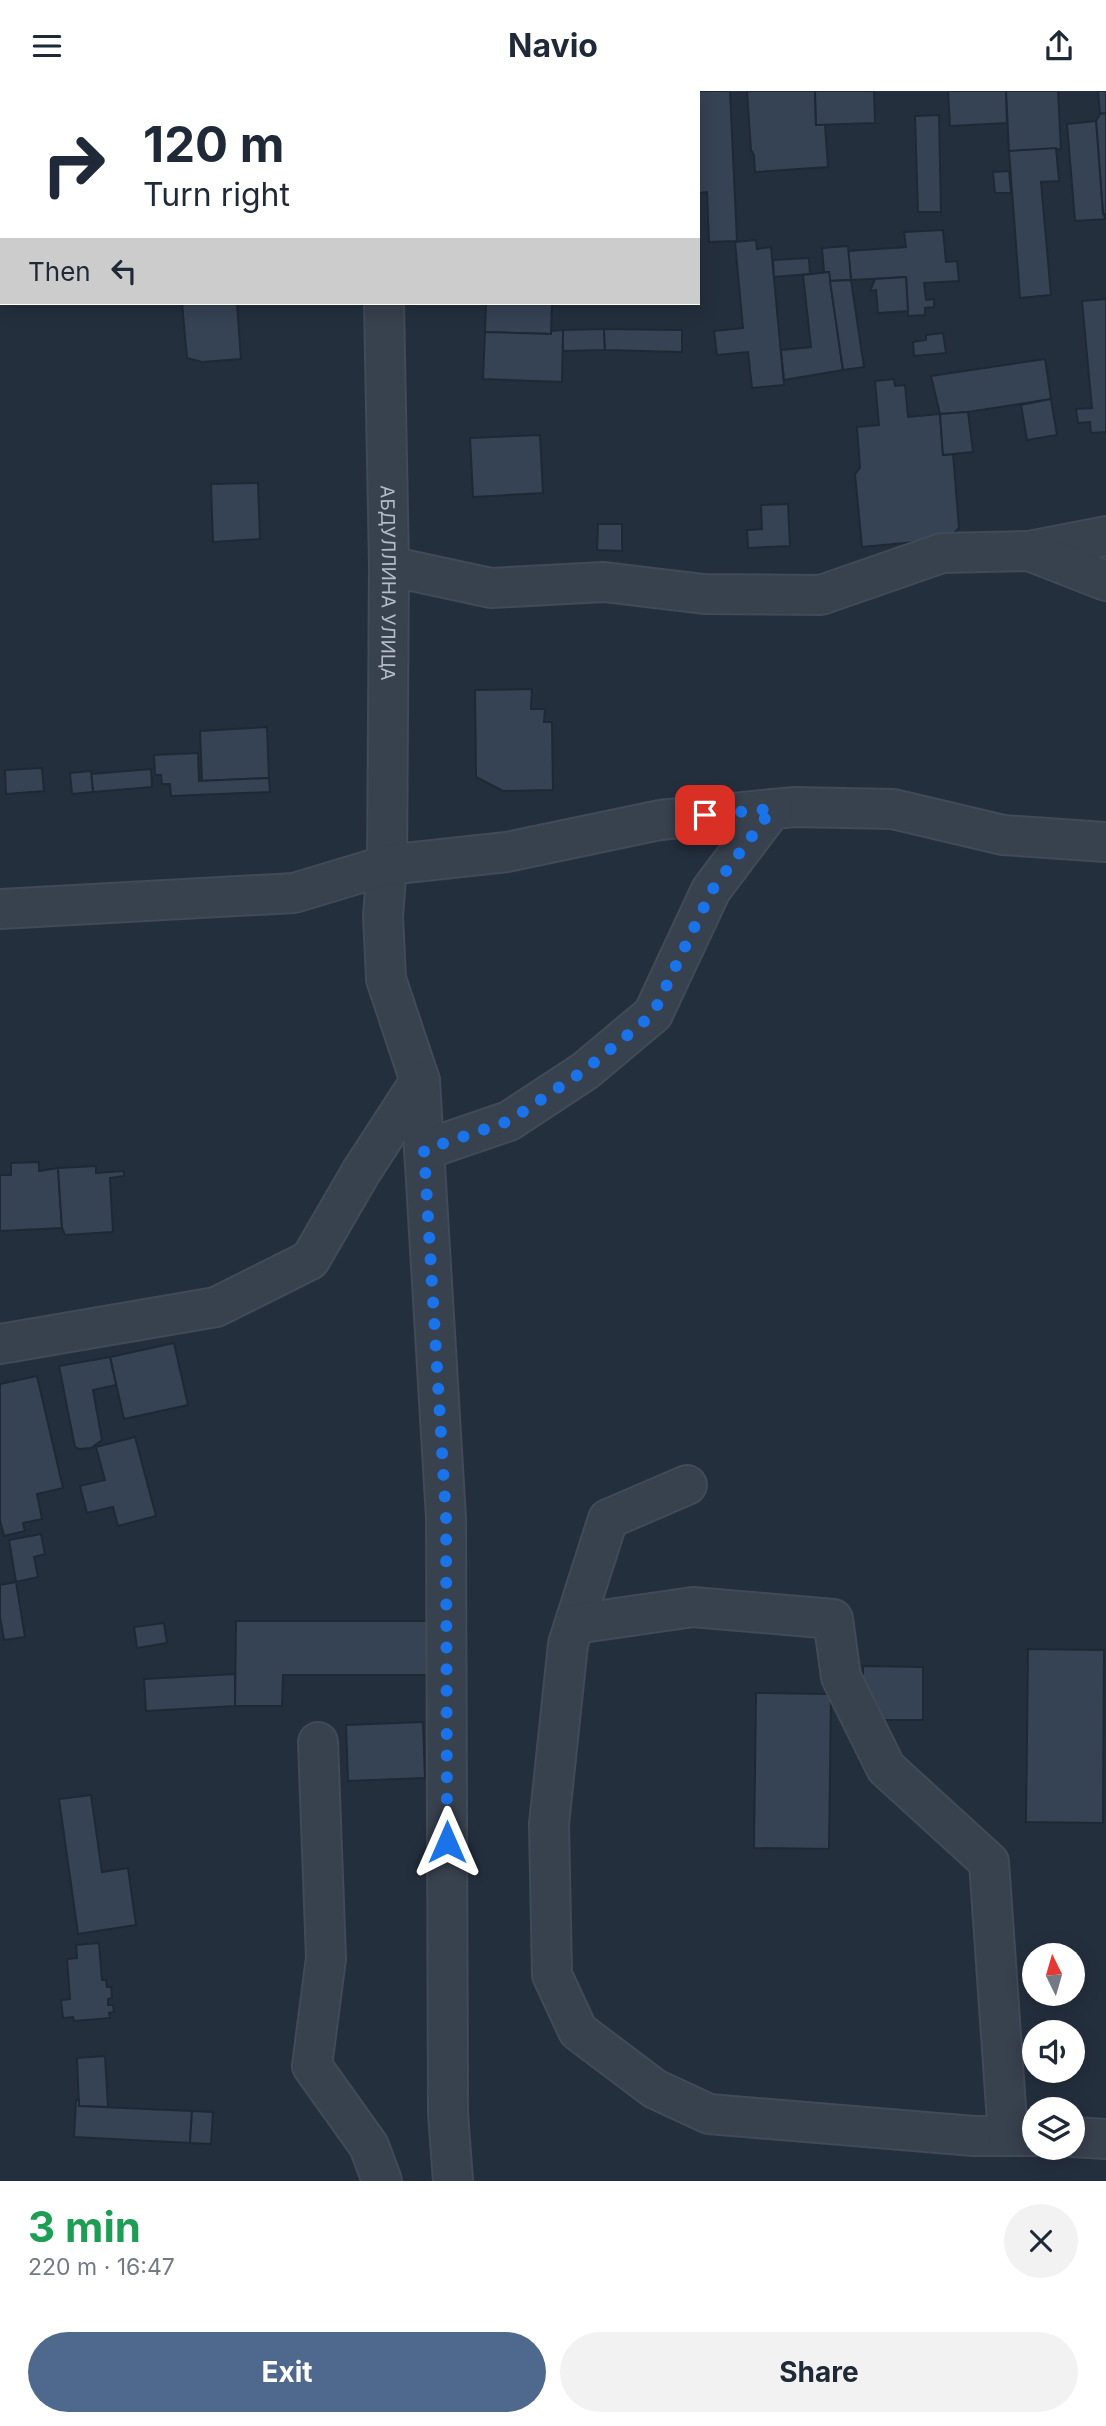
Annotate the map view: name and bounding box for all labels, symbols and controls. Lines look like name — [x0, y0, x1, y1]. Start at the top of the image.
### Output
text: Navio — [508, 26, 598, 65]
icon: menu — [28, 27, 66, 65]
icon: share — [1040, 27, 1078, 65]
text: 120 m — [143, 115, 284, 174]
icon: right — [28, 119, 119, 210]
text: Turn right — [143, 175, 290, 214]
icon: left — [105, 252, 143, 290]
text: Then — [28, 256, 91, 287]
street label: АБДУЛЛИНА УЛИЦА — [375, 485, 400, 681]
pin — [675, 785, 735, 845]
icon: arrive — [686, 796, 724, 834]
position arrow — [410, 1805, 484, 1879]
north arrow — [1022, 1943, 1085, 2005]
map controls — [1022, 1943, 1085, 2160]
button: sound — [1022, 2020, 1085, 2083]
button: layers — [1022, 2097, 1085, 2160]
text: 3 min — [28, 2201, 141, 2252]
button: close — [1004, 2204, 1078, 2278]
text: 220 m · 16:47 — [28, 2253, 175, 2281]
button: Exit — [28, 2332, 546, 2412]
button: Share — [560, 2332, 1078, 2412]

